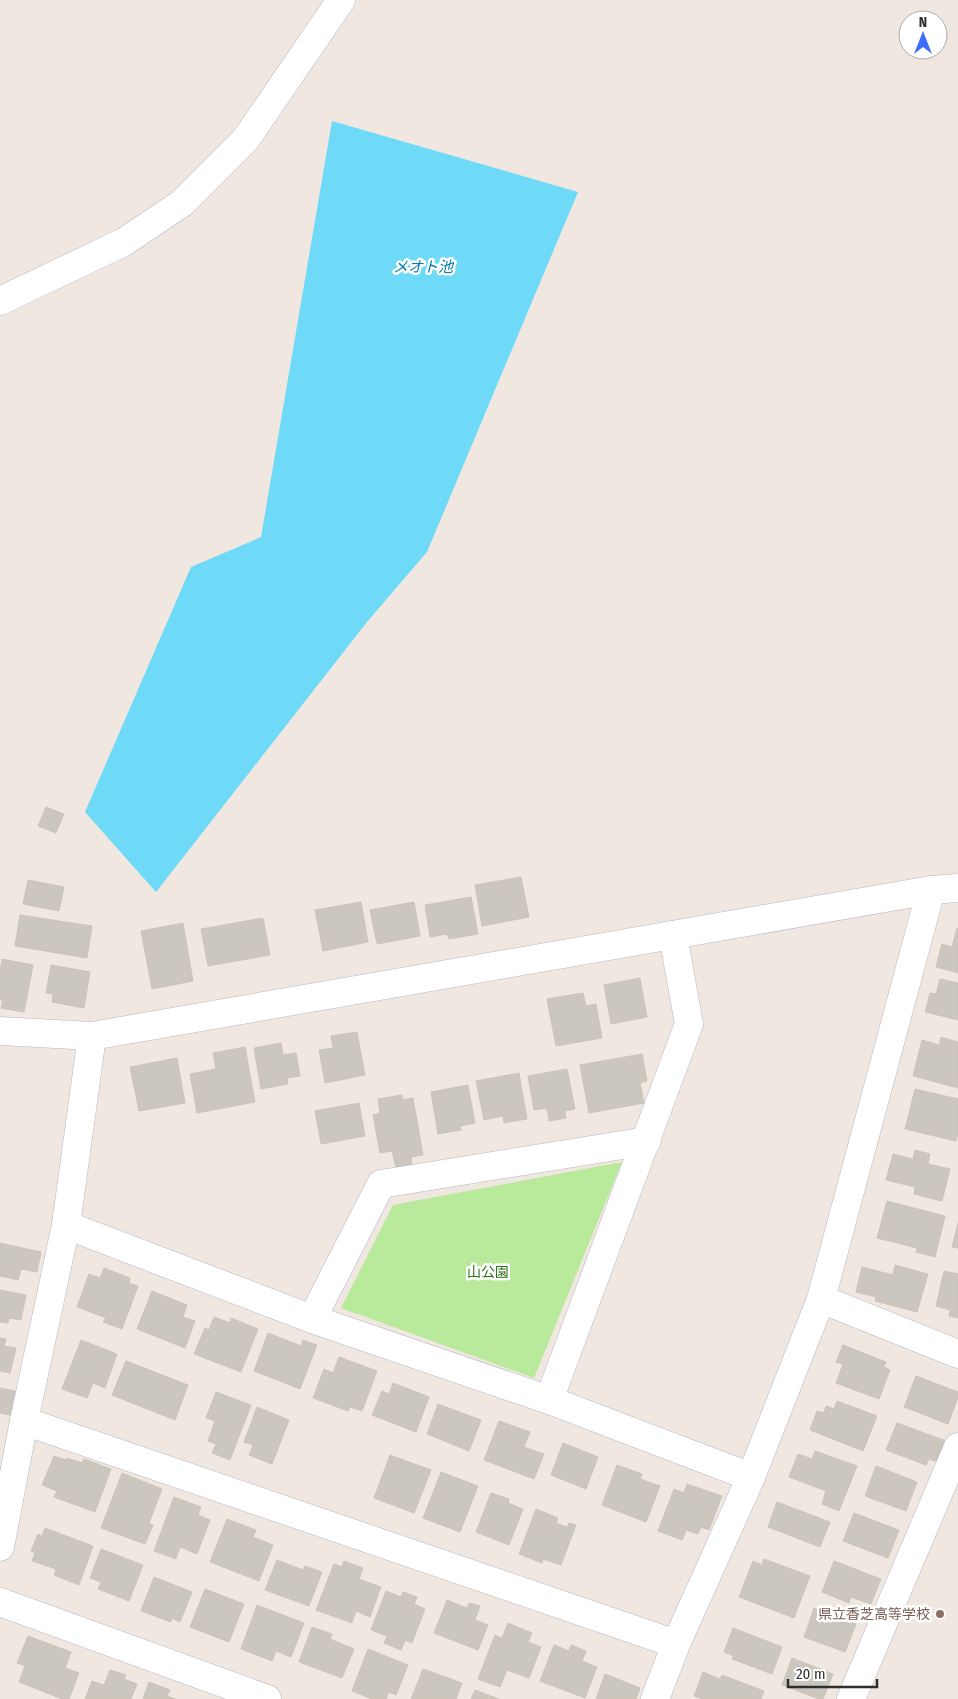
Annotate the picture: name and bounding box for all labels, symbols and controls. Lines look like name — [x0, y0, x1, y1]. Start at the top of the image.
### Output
north arrow — [898, 10, 948, 60]
text: N — [919, 14, 927, 31]
water label: メオト池 — [393, 258, 455, 276]
park label: 山公園 — [467, 1264, 509, 1281]
place label: 県立香芝高等学校 — [818, 1606, 930, 1623]
marker: 県立香芝高等学校 — [934, 1608, 946, 1620]
scale bar — [788, 1656, 877, 1688]
text: 20 m — [796, 1665, 826, 1683]

